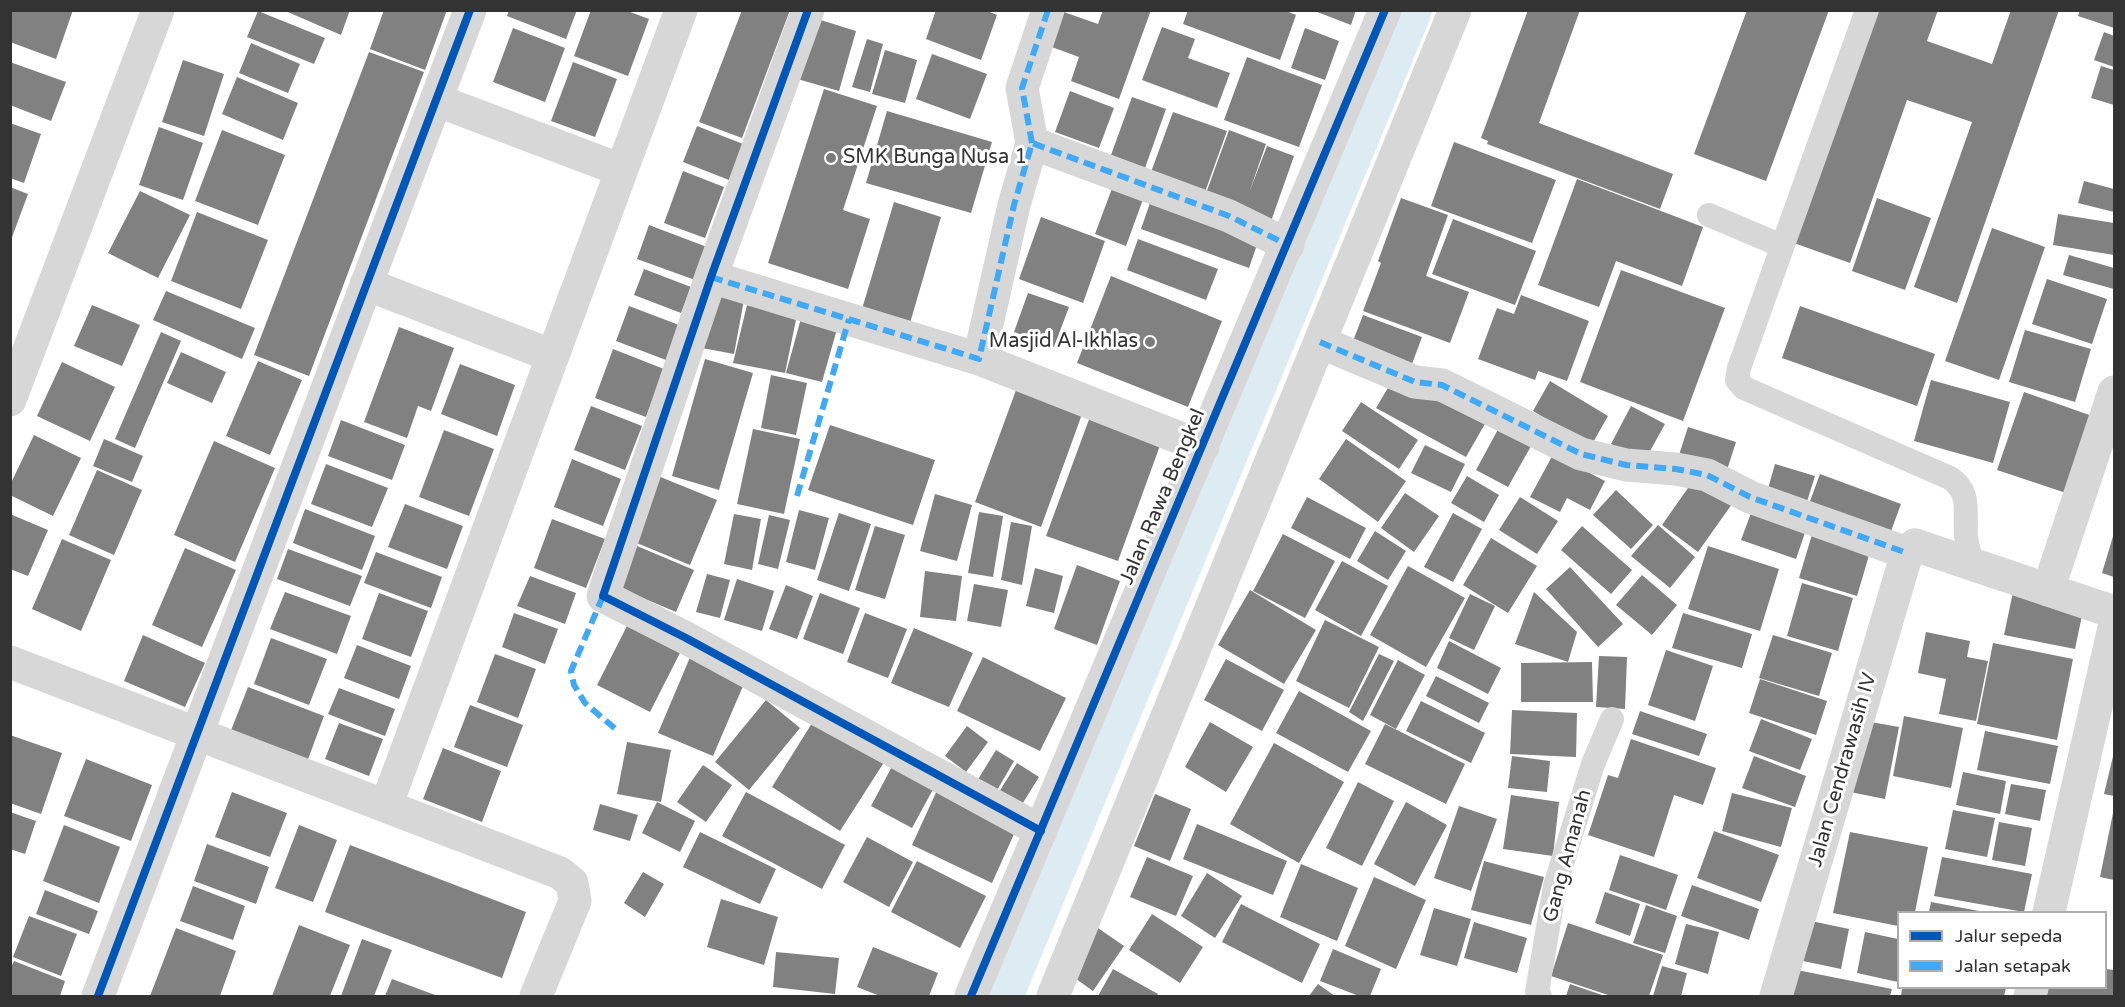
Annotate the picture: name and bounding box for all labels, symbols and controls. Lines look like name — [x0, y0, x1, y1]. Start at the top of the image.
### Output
place label: SMK Bunga Nusa 1 — [843, 146, 1027, 170]
marker: SMK Bunga Nusa 1 — [824, 151, 838, 165]
place label: Masjid Al-Ikhlas — [989, 330, 1138, 354]
marker: Masjid Al-Ikhlas — [1143, 335, 1157, 349]
street label: Jalan Rawa Bengkel — [1115, 406, 1211, 588]
street label: Jalan Cendrawasih IV — [1804, 670, 1882, 870]
street label: Gang Amanah — [1539, 787, 1597, 925]
legend — [1897, 911, 2107, 989]
text: Jalur sepeda — [1955, 925, 2062, 947]
text: Jalan setapak — [1955, 955, 2071, 977]

